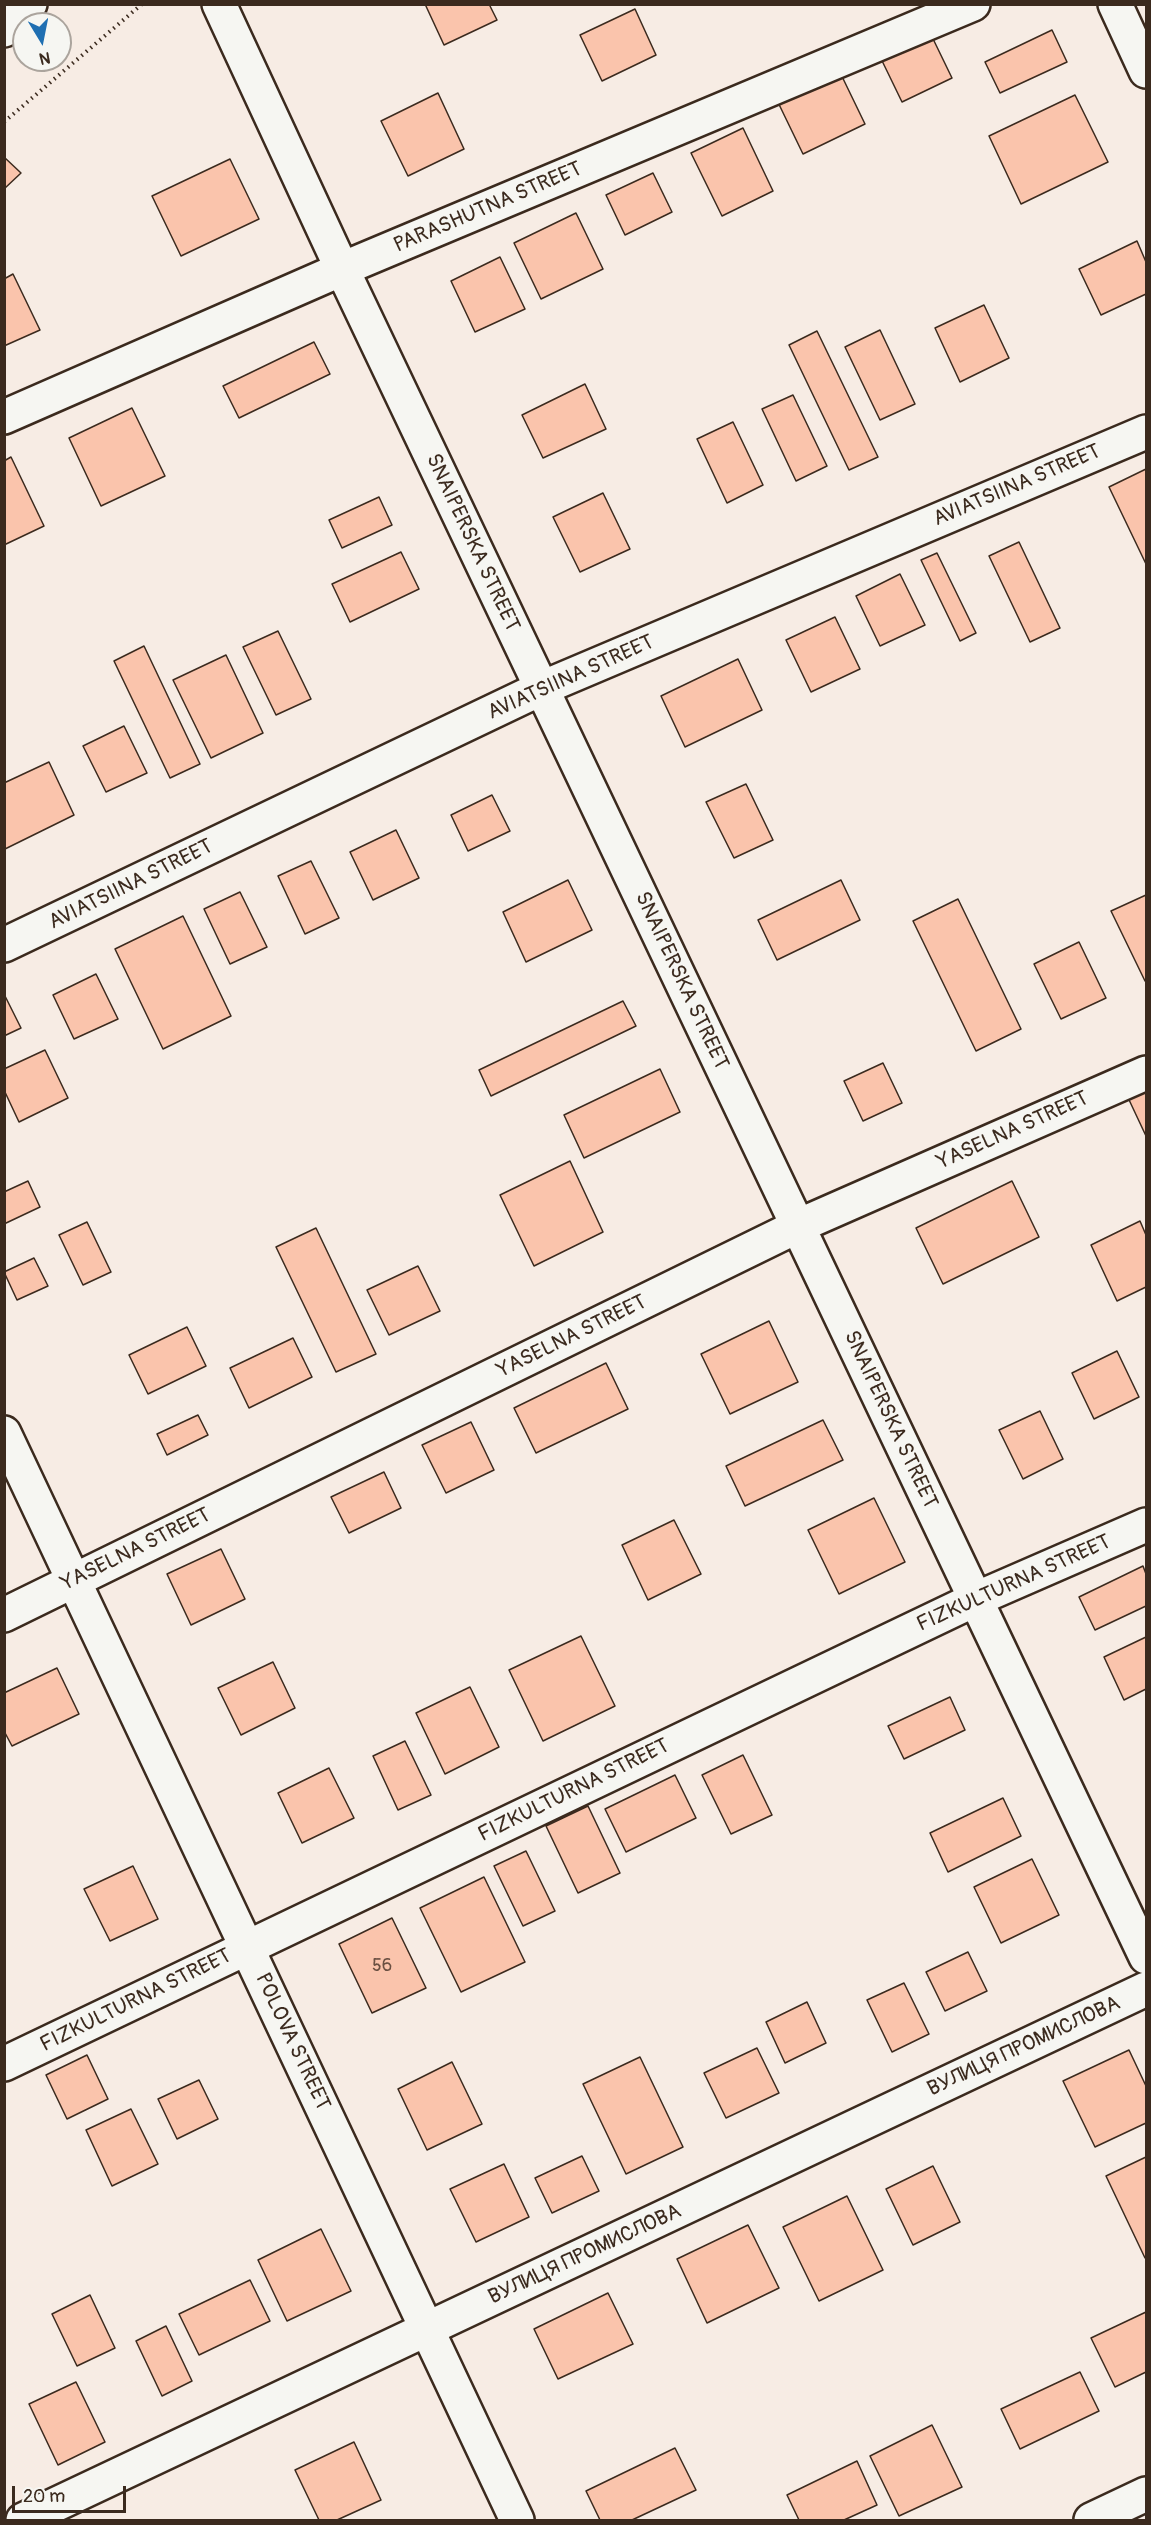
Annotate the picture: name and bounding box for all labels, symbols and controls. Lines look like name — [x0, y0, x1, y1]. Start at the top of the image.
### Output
north arrow — [12, 12, 72, 72]
text: N — [38, 47, 52, 69]
street label: PARASHUTNA STREET — [390, 157, 586, 259]
street label: AVIATSIINA STREET — [930, 439, 1104, 533]
street label: SNAIPERSKA STREET — [420, 450, 524, 636]
street label: AVIATSIINA STREET — [484, 630, 658, 726]
street label: AVIATSIINA STREET — [45, 834, 217, 936]
street label: SNAIPERSKA STREET — [629, 888, 733, 1074]
street label: YASELNA STREET — [934, 1086, 1092, 1176]
street label: YASELNA STREET — [493, 1290, 651, 1384]
street label: SNAIPERSKA STREET — [838, 1327, 942, 1513]
street label: YASELNA STREET — [57, 1503, 215, 1597]
street label: FIZKULTURNA STREET — [913, 1530, 1115, 1638]
street label: FIZKULTURNA STREET — [474, 1734, 674, 1848]
street label: FIZKULTURNA STREET — [36, 1944, 236, 2058]
house number: 56 — [372, 1955, 392, 1977]
street label: POLOVA STREET — [249, 1969, 335, 2115]
street label: ВУЛИЦЯ ПРОМИСЛОВА — [924, 1991, 1124, 2103]
street label: ВУЛИЦЯ ПРОМИСЛОВА — [485, 2199, 685, 2311]
scale bar — [15, 2474, 129, 2512]
text: 20 m — [23, 2485, 65, 2508]

